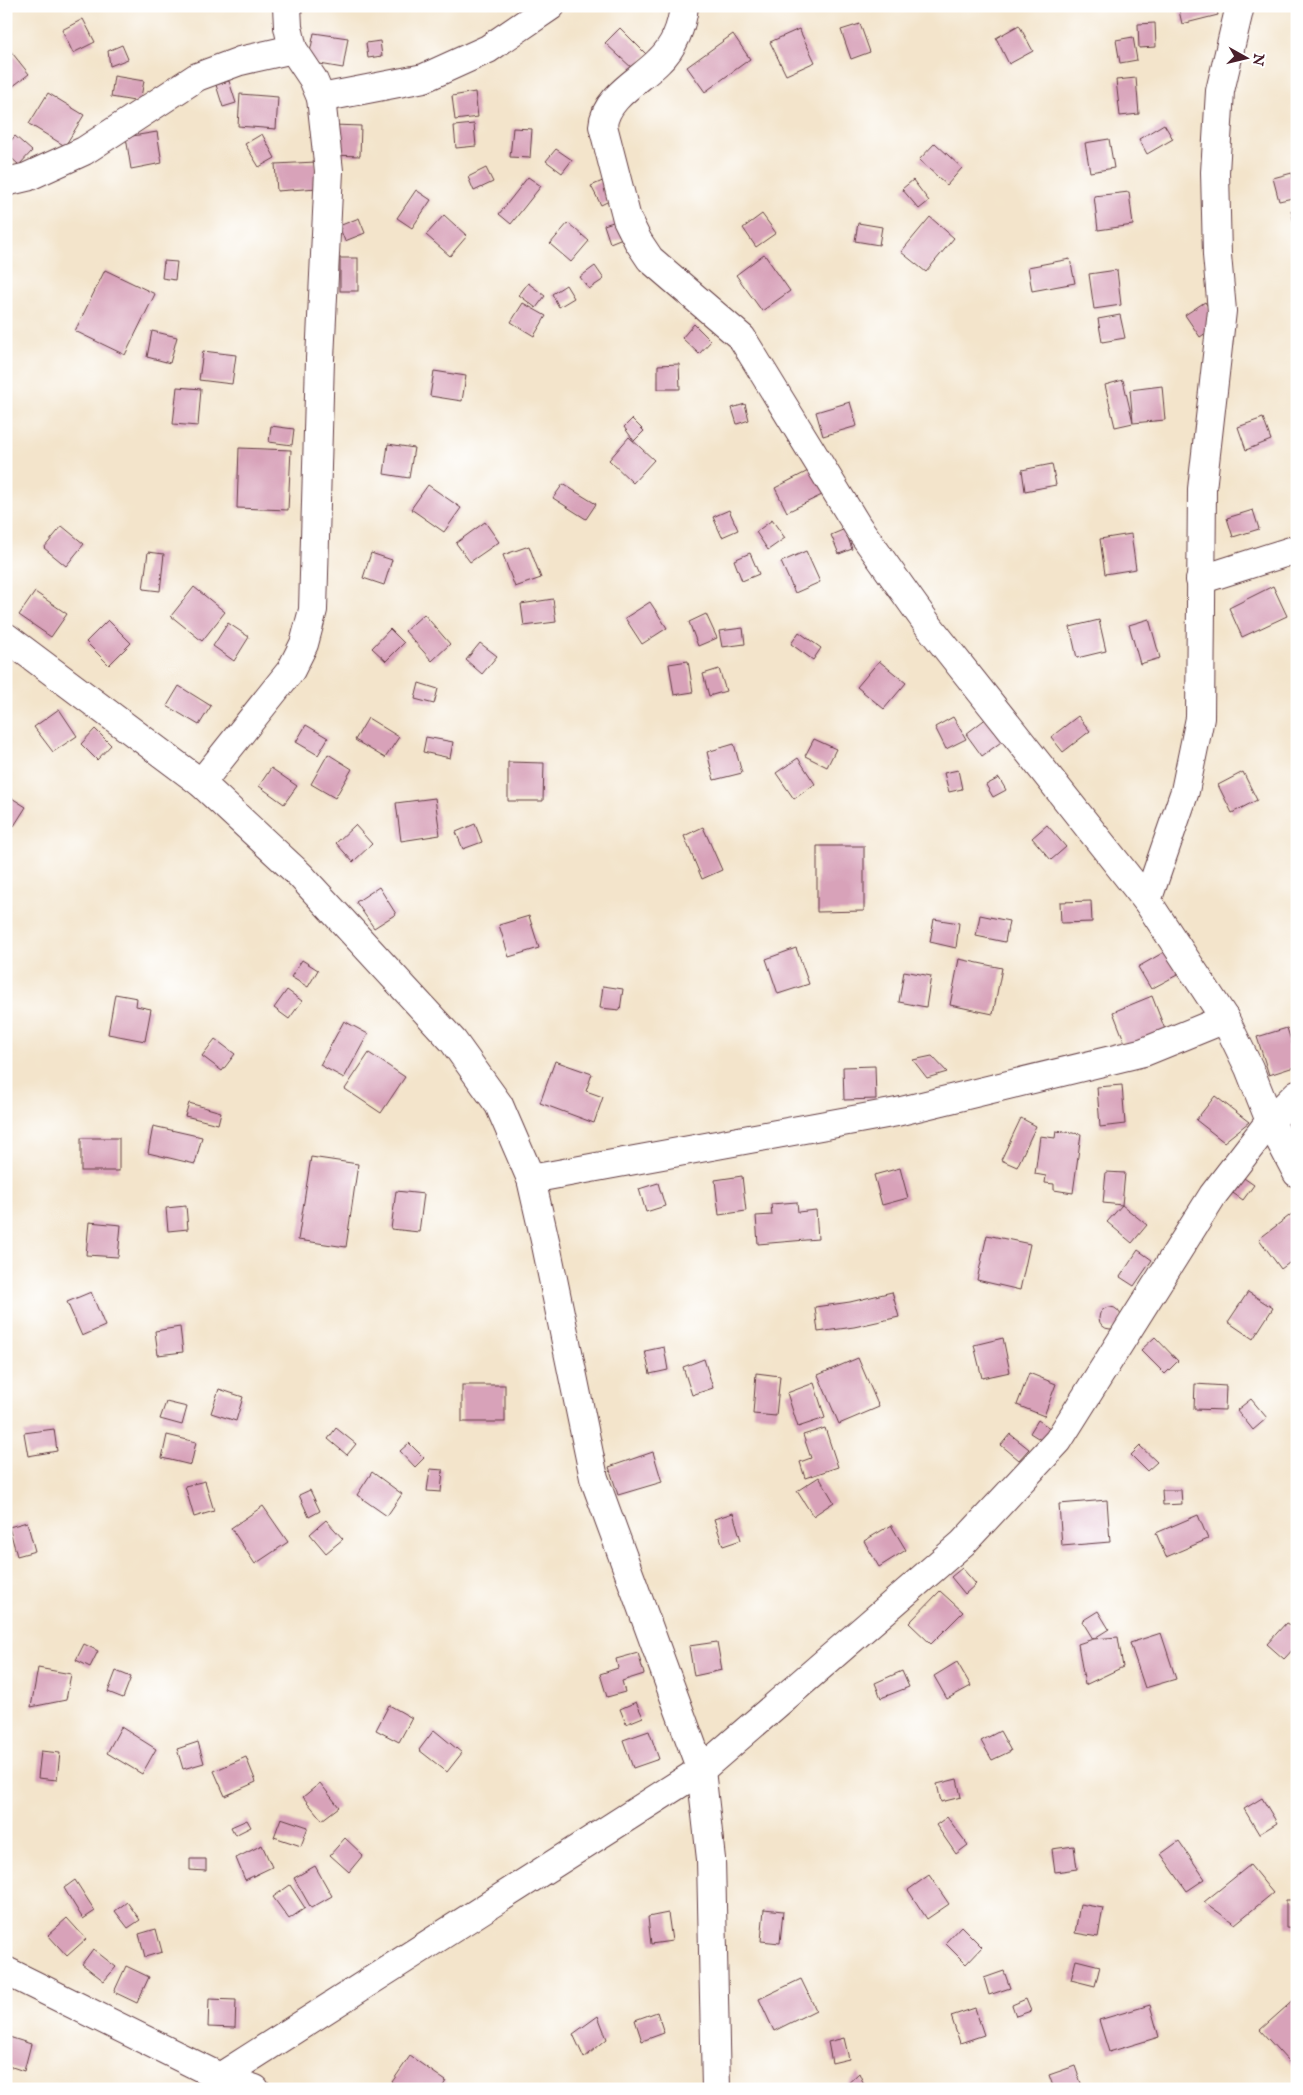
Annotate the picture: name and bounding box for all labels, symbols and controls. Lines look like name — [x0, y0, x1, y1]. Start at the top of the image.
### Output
north arrow — [1220, 32, 1270, 82]
text: N — [1248, 51, 1268, 67]

